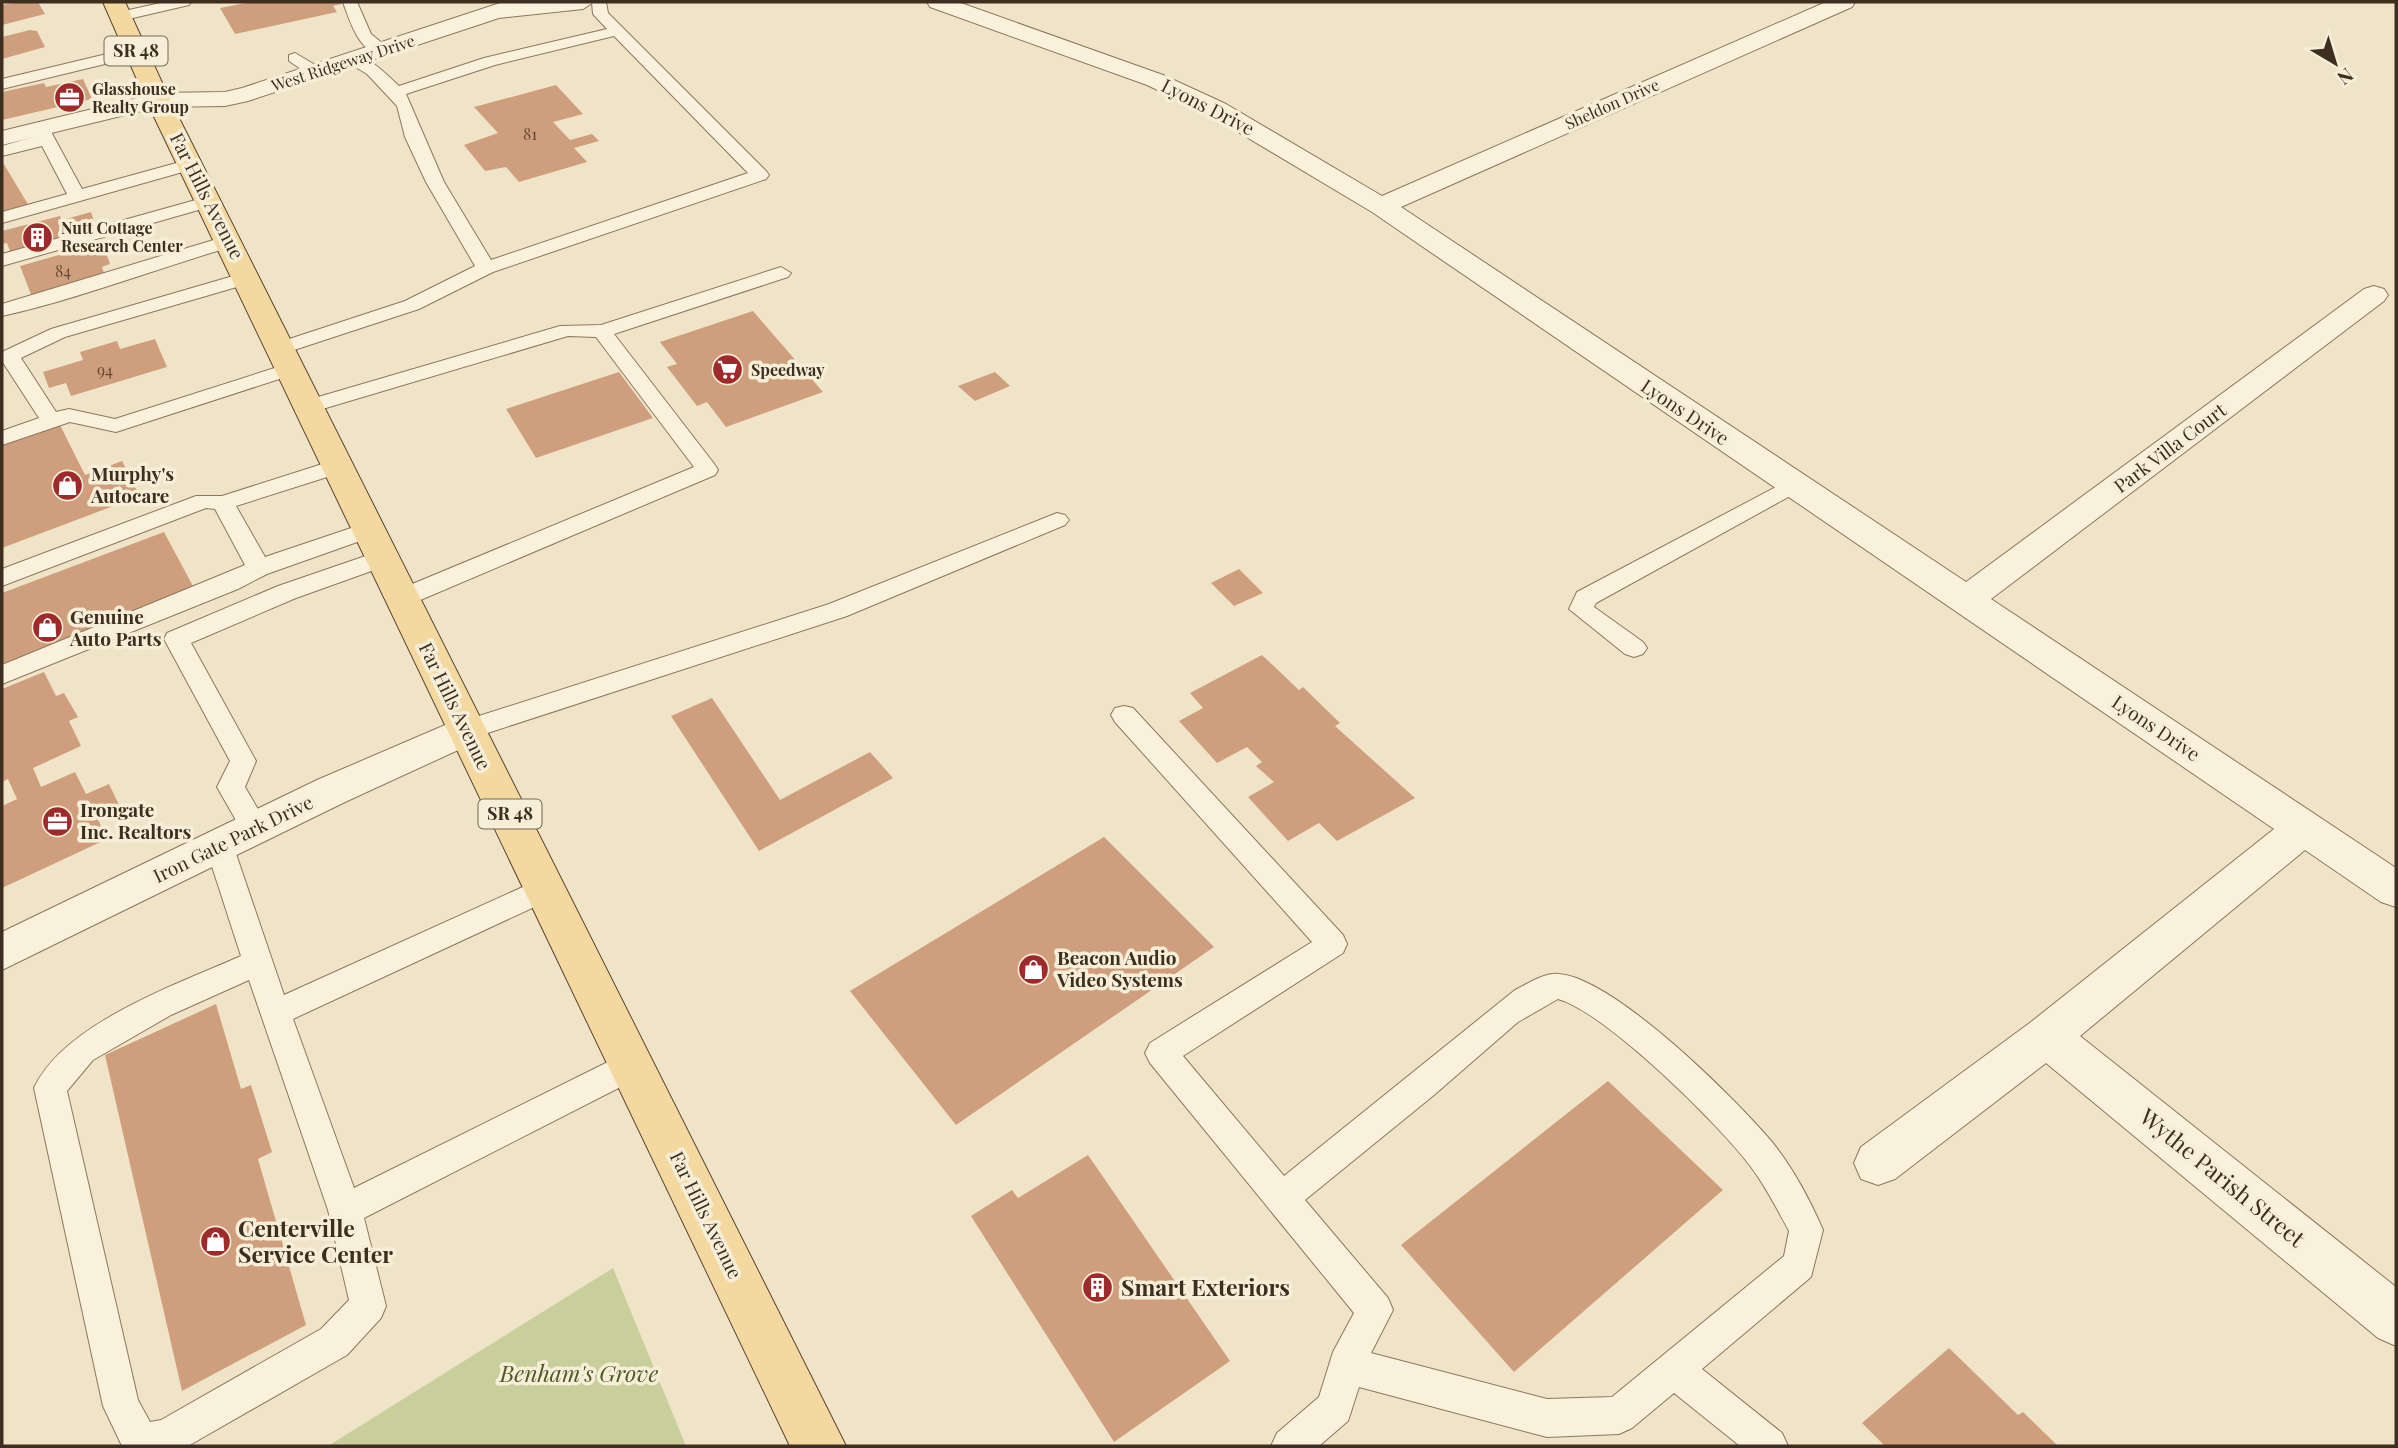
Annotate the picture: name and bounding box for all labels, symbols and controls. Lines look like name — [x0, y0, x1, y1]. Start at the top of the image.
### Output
north arrow — [2300, 28, 2370, 98]
street label: West Ridgeway Drive — [268, 29, 417, 96]
road number: SR 48 — [104, 36, 168, 66]
text: N — [2332, 63, 2359, 92]
street label: Lyons Drive — [1158, 72, 1259, 141]
street label: Sheldon Drive — [1561, 73, 1662, 134]
place label: Glasshouse Realty Group — [92, 78, 189, 117]
office icon: Glasshouse Realty Group — [52, 81, 86, 115]
house number: 81 — [523, 123, 537, 144]
street label: Far Hills Avenue — [165, 128, 251, 263]
place label: Nutt Cottage Research Center — [61, 217, 183, 256]
building icon: Nutt Cottage Research Center — [21, 220, 55, 254]
house number: 84 — [55, 260, 71, 281]
supermarket icon: Speedway — [711, 353, 745, 387]
house number: 94 — [97, 359, 113, 380]
place label: Speedway — [751, 359, 825, 380]
street label: Lyons Drive — [1636, 372, 1735, 450]
street label: Park Villa Court — [2108, 396, 2231, 498]
place label: Murphy's Autocare — [90, 460, 174, 508]
shop icon: Murphy's Autocare — [51, 468, 85, 502]
place label: Genuine Auto Parts — [69, 603, 162, 651]
shop icon: Genuine Auto Parts — [30, 611, 64, 645]
street label: Far Hills Avenue — [414, 637, 498, 774]
street label: Lyons Drive — [2107, 688, 2206, 766]
street label: Iron Gate Park Drive — [148, 788, 317, 888]
place label: Irongate Inc. Realtors — [80, 796, 191, 844]
road number: SR 48 — [478, 800, 542, 828]
office icon: Irongate Inc. Realtors — [40, 804, 74, 838]
place label: Beacon Audio Video Systems — [1056, 944, 1183, 992]
shop icon: Beacon Audio Video Systems — [1017, 952, 1051, 986]
street label: Wythe Parish Street — [2133, 1100, 2313, 1254]
street label: Far Hills Avenue — [665, 1146, 749, 1283]
place label: Centerville Service Center — [238, 1212, 393, 1269]
shop icon: Centerville Service Center — [198, 1225, 232, 1259]
building icon: Smart Exteriors — [1081, 1271, 1115, 1305]
place label: Smart Exteriors — [1121, 1271, 1290, 1302]
park label: Benham's Grove — [499, 1357, 658, 1388]

